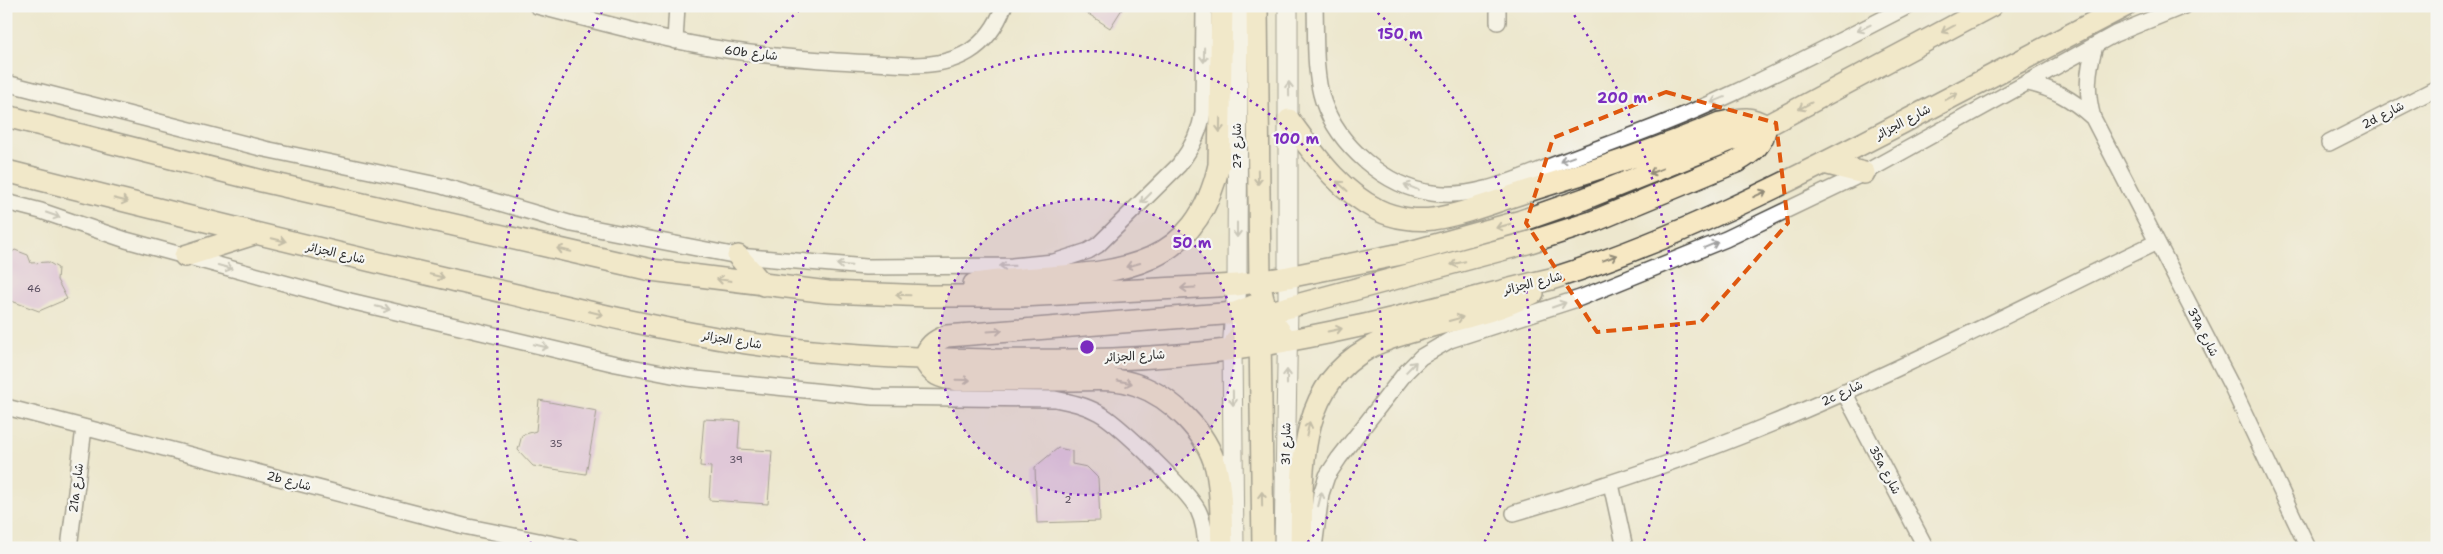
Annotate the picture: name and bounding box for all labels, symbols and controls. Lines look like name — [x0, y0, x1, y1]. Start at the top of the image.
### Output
one-way arrow — [1857, 23, 1872, 33]
text: 150 m — [1377, 24, 1423, 44]
one-way arrow — [1941, 25, 1956, 34]
street label: 60b شارع — [723, 42, 779, 65]
one-way arrow — [1199, 46, 1209, 63]
one-way arrow — [1284, 81, 1294, 97]
text: 200 m — [1597, 88, 1647, 108]
one-way arrow — [1944, 92, 1959, 102]
one-way arrow — [1711, 96, 1726, 105]
street label: 2d شارع — [2359, 98, 2407, 133]
street label: شارع الجزائر — [1872, 101, 1934, 145]
one-way arrow — [1798, 102, 1813, 111]
one-way arrow — [1215, 116, 1225, 133]
street label: شارع 27 — [1229, 123, 1246, 169]
text: 100 m — [1273, 129, 1319, 149]
one-way arrow — [1560, 155, 1576, 164]
one-way arrow — [1649, 167, 1664, 176]
one-way arrow — [1253, 169, 1263, 185]
one-way arrow — [1335, 180, 1348, 191]
one-way arrow — [1404, 182, 1420, 191]
one-way arrow — [1752, 189, 1767, 198]
one-way arrow — [1140, 192, 1152, 204]
one-way arrow — [113, 196, 129, 205]
one-way arrow — [45, 211, 61, 221]
one-way arrow — [1232, 222, 1242, 238]
one-way arrow — [1496, 222, 1512, 232]
text: 50 m — [1173, 233, 1212, 253]
one-way arrow — [270, 236, 286, 245]
street label: شارع الجزائر — [304, 238, 367, 269]
one-way arrow — [1703, 240, 1718, 249]
one-way arrow — [557, 245, 573, 254]
one-way arrow — [1602, 253, 1618, 262]
one-way arrow — [1450, 259, 1466, 268]
one-way arrow — [836, 260, 852, 270]
one-way arrow — [999, 261, 1015, 271]
one-way arrow — [1126, 261, 1142, 270]
one-way arrow — [217, 263, 233, 273]
street label: شارع الجزائر — [1501, 268, 1564, 299]
one-way arrow — [429, 272, 445, 282]
one-way arrow — [716, 275, 732, 285]
house number: 46 — [27, 282, 41, 295]
one-way arrow — [1180, 283, 1196, 292]
one-way arrow — [895, 290, 912, 300]
one-way arrow — [1551, 300, 1567, 309]
one-way arrow — [374, 304, 390, 314]
street label: 37a شارع — [2183, 305, 2222, 360]
one-way arrow — [587, 309, 603, 318]
one-way arrow — [1448, 314, 1464, 324]
one-way arrow — [1327, 325, 1343, 334]
street label: شارع الجزائر — [700, 327, 763, 354]
one-way arrow — [987, 327, 1003, 336]
centre of rings — [1078, 338, 1096, 356]
one-way arrow — [532, 341, 548, 351]
street label: شارع الجزائر — [1104, 346, 1165, 367]
one-way arrow — [1405, 361, 1417, 373]
one-way arrow — [1282, 369, 1292, 385]
one-way arrow — [954, 375, 971, 385]
street label: 2c شارع — [1819, 376, 1866, 410]
one-way arrow — [1117, 378, 1133, 387]
one-way arrow — [1228, 390, 1238, 406]
street label: شارع 31 — [1278, 422, 1295, 466]
one-way arrow — [1304, 422, 1313, 438]
house number: 35 — [550, 437, 562, 450]
street label: 35a شارع — [1865, 443, 1904, 498]
house number: 39 — [729, 453, 743, 466]
street label: 21a شارع — [65, 462, 88, 514]
street label: 2b شارع — [265, 467, 313, 496]
one-way arrow — [1258, 491, 1267, 507]
one-way arrow — [1316, 492, 1325, 508]
house number: 2 — [1065, 493, 1072, 506]

